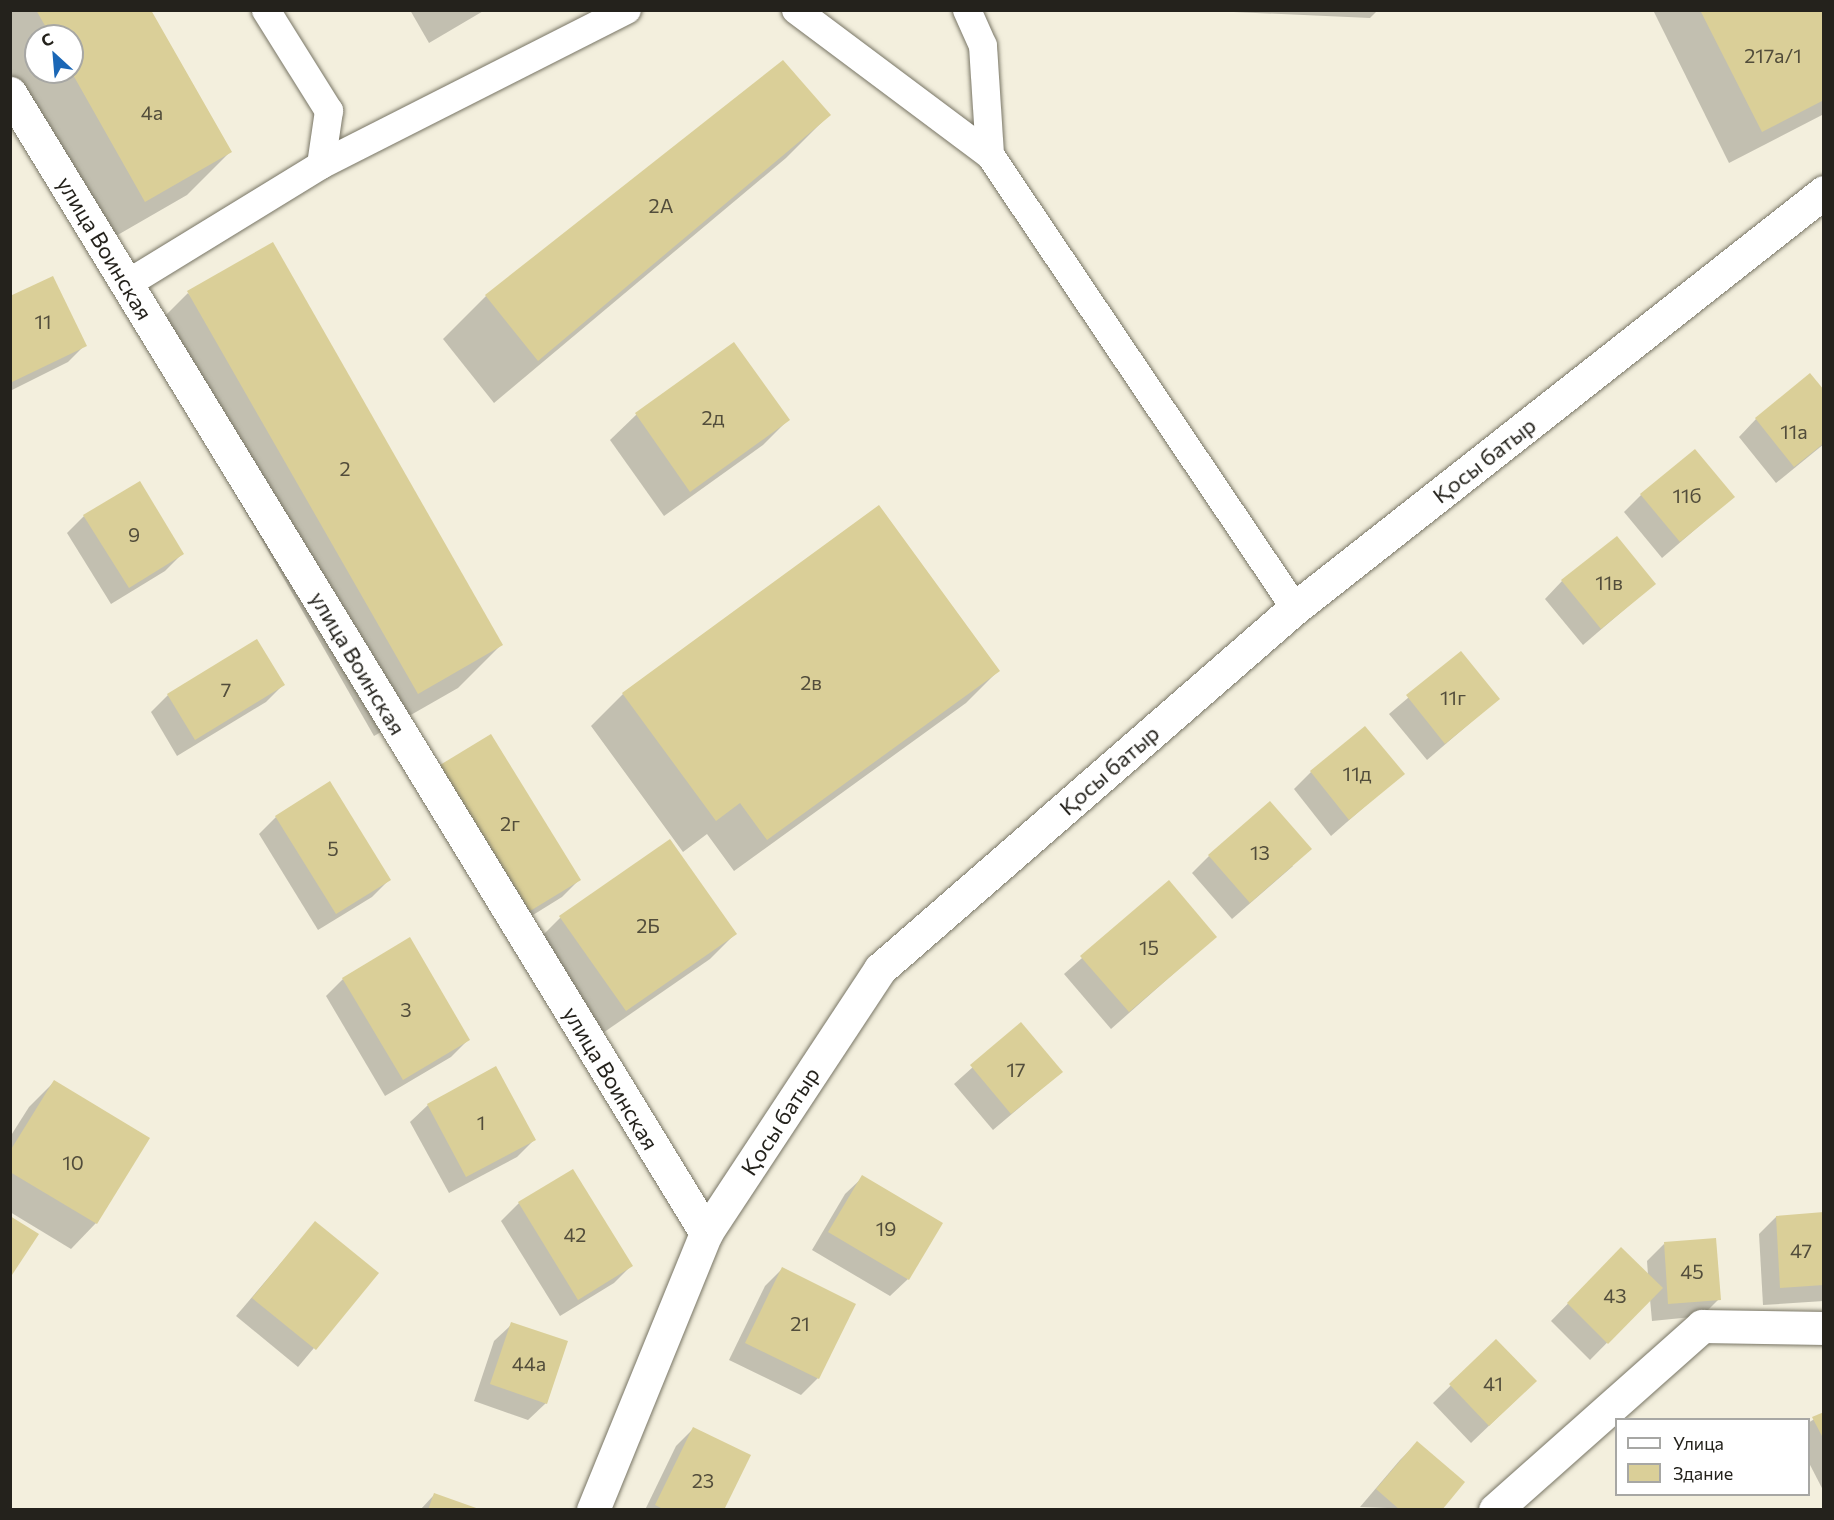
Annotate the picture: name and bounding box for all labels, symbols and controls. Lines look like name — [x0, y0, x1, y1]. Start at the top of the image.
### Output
north arrow — [24, 24, 84, 84]
text: С — [38, 28, 56, 50]
house number: 217а/1 — [1744, 43, 1802, 67]
house number: 4а — [141, 100, 163, 124]
street label: улица Воинская — [52, 172, 158, 324]
house number: 2А — [649, 193, 673, 217]
house number: 11 — [34, 309, 52, 333]
house number: 2д — [702, 405, 724, 429]
street label: Қосы батыр — [1427, 412, 1541, 508]
house number: 11а — [1780, 419, 1808, 443]
house number: 2 — [339, 456, 351, 480]
house number: 11б — [1672, 483, 1702, 507]
house number: 9 — [128, 522, 140, 546]
house number: 11в — [1595, 570, 1623, 594]
street label: улица Воинская — [305, 587, 411, 739]
house number: 2в — [800, 670, 822, 694]
house number: 7 — [221, 677, 231, 701]
house number: 11г — [1440, 685, 1466, 709]
street label: Қосы батыр — [1054, 719, 1164, 821]
house number: 11д — [1343, 761, 1371, 785]
house number: 2г — [500, 811, 520, 835]
house number: 5 — [327, 836, 339, 860]
house number: 13 — [1250, 840, 1270, 864]
house number: 2Б — [636, 913, 660, 937]
house number: 15 — [1139, 935, 1159, 959]
house number: 3 — [400, 997, 412, 1021]
street label: улица Воинская — [558, 1002, 664, 1154]
house number: 17 — [1006, 1057, 1026, 1081]
street label: Қосы батыр — [735, 1062, 825, 1180]
house number: 1 — [477, 1110, 485, 1134]
house number: 10 — [62, 1150, 84, 1174]
house number: 19 — [876, 1216, 896, 1240]
house number: 42 — [564, 1222, 586, 1246]
house number: 47 — [1790, 1238, 1812, 1262]
house number: 45 — [1680, 1259, 1704, 1283]
house number: 43 — [1603, 1283, 1627, 1307]
house number: 21 — [790, 1311, 810, 1335]
house number: 44а — [512, 1351, 546, 1375]
house number: 41 — [1483, 1371, 1503, 1395]
legend — [1615, 1418, 1810, 1496]
text: Улица — [1673, 1432, 1724, 1454]
text: Здание — [1673, 1462, 1733, 1484]
house number: 23 — [692, 1468, 714, 1492]

